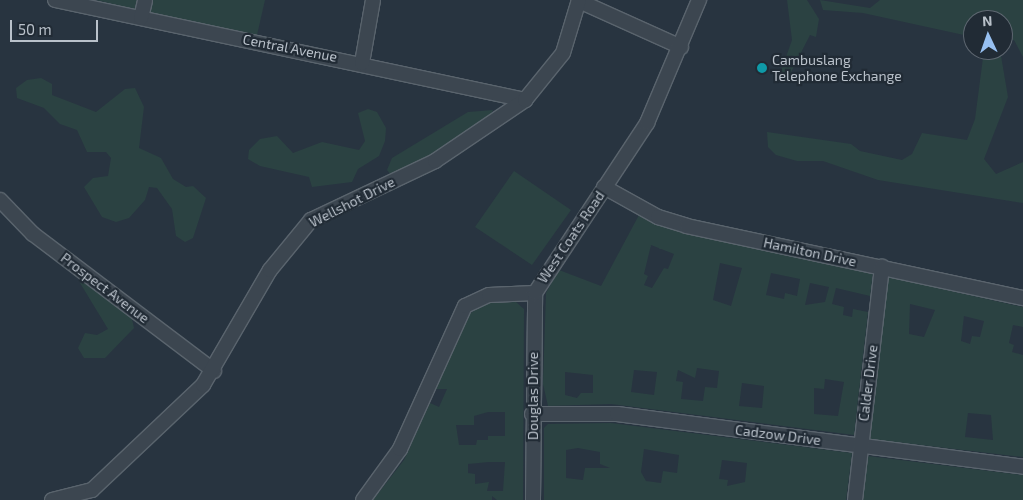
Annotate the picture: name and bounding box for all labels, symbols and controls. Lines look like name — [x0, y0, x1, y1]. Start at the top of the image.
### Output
scale bar — [12, 10, 100, 42]
north arrow — [963, 10, 1013, 60]
text: N — [982, 12, 993, 29]
text: 50 m — [18, 20, 52, 38]
street label: Central Avenue — [241, 31, 339, 65]
place label: Cambuslang Telephone Exchange — [772, 52, 902, 84]
marker: Cambuslang Telephone Exchange — [756, 62, 768, 74]
street label: Wellshot Drive — [306, 173, 398, 231]
street label: West Coats Road — [534, 188, 608, 286]
street label: Hamilton Drive — [762, 234, 858, 270]
street label: Prospect Avenue — [57, 249, 153, 327]
street label: Calder Drive — [855, 344, 881, 422]
street label: Douglas Drive — [525, 352, 541, 440]
street label: Cadzow Drive — [734, 421, 822, 449]

